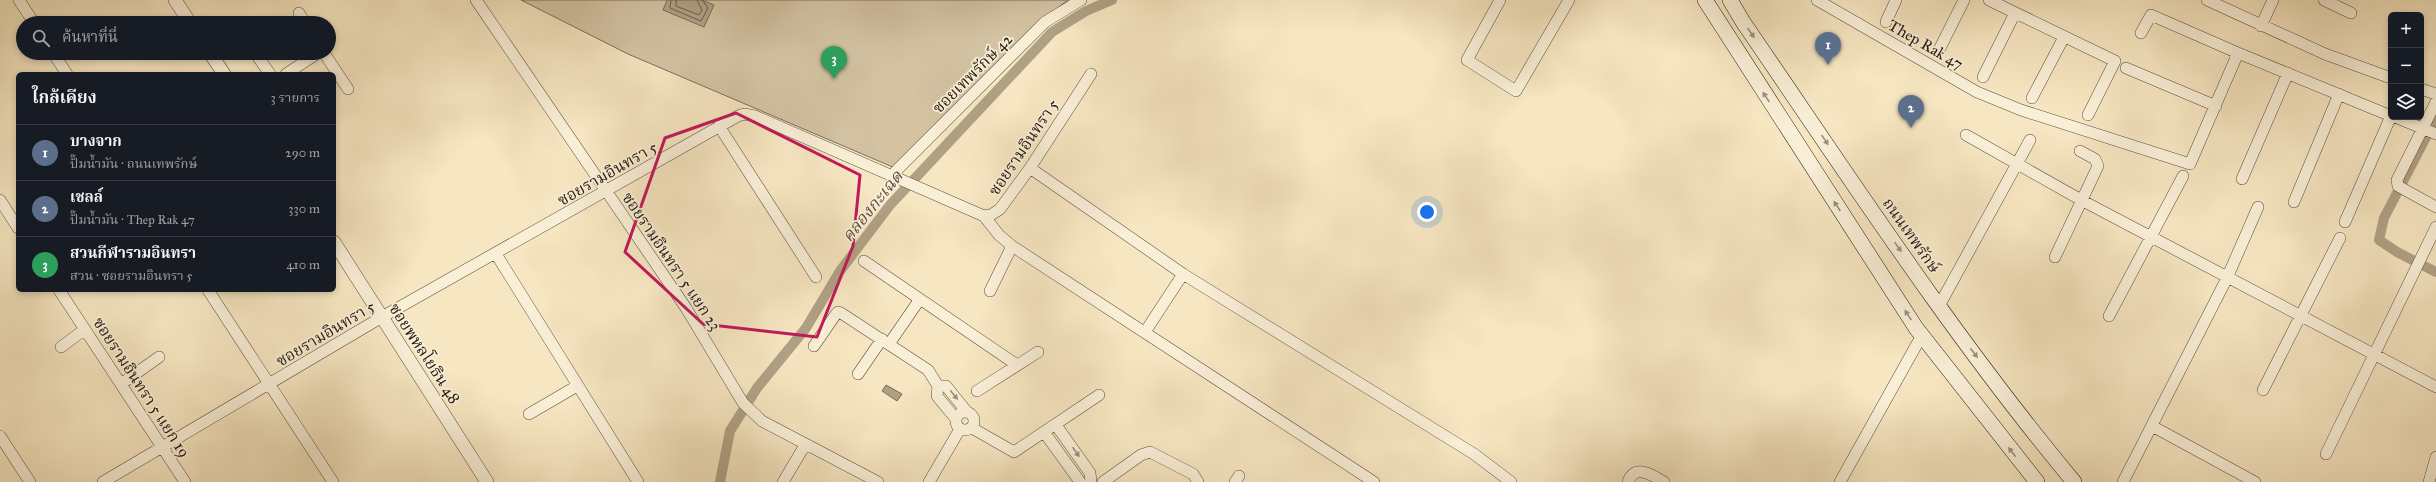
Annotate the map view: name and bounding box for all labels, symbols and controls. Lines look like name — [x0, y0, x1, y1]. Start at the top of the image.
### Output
map controls — [2388, 12, 2424, 120]
button: + — [2388, 12, 2424, 48]
street label: Thep Rak 47 — [1885, 15, 1967, 74]
search box — [16, 16, 336, 60]
icon: search — [30, 27, 52, 49]
text: ค้นหาที่นี่ — [62, 28, 118, 46]
one-way arrow — [1747, 28, 1755, 38]
street label: ซอยเทพรักษ์ 42 — [929, 29, 1016, 117]
pin: 1 — [1815, 32, 1841, 65]
pin: 3 — [821, 46, 847, 79]
button: − — [2388, 48, 2424, 84]
button: layers — [2388, 84, 2424, 120]
text: ใกล้เคียง — [32, 87, 97, 108]
text: 3 รายการ — [271, 90, 320, 106]
one-way arrow — [1762, 92, 1770, 102]
street label: ซอยรามอินทรา 5 — [984, 95, 1063, 199]
pin: 2 — [1898, 95, 1924, 128]
text: บางจาก — [70, 132, 122, 150]
one-way arrow — [1821, 135, 1829, 145]
street label: ซอยรามอินทรา 5 — [554, 137, 661, 210]
text: 1 — [42, 145, 48, 161]
text: 290 m — [285, 145, 320, 161]
text: ปั๊มน้ำมัน · ถนนเทพรักษ์ — [70, 156, 197, 172]
water label: คลองกะเฉด — [837, 165, 908, 246]
text: เชลล์ — [70, 188, 103, 206]
street label: ซอยรามอินทรา 5 แยก 23 — [618, 188, 725, 334]
street label: ถนนเทพรักษ์ — [1879, 194, 1944, 276]
text: 2 — [42, 201, 48, 217]
text: 330 m — [288, 201, 320, 217]
one-way arrow — [1833, 201, 1841, 211]
your location — [1417, 202, 1437, 222]
text: ปั๊มน้ำมัน · Thep Rak 47 — [70, 212, 195, 228]
one-way arrow — [1894, 242, 1902, 253]
text: สวนกีฬารามอินทรา — [70, 244, 196, 262]
text: 3 — [42, 257, 48, 273]
text: 410 m — [286, 257, 320, 273]
text: สวน · ซอยรามอินทรา 5 — [70, 268, 193, 284]
street label: ซอยรามอินทรา 5 — [272, 296, 379, 370]
street label: ซอยพหลโยธิน 48 — [385, 299, 465, 407]
one-way arrow — [1904, 310, 1912, 320]
street label: ซอยรามอินทรา 5 แยก 19 — [89, 314, 194, 461]
one-way arrow — [1970, 348, 1978, 358]
one-way arrow — [950, 390, 958, 401]
one-way arrow — [2008, 446, 2017, 457]
one-way arrow — [1072, 447, 1080, 458]

